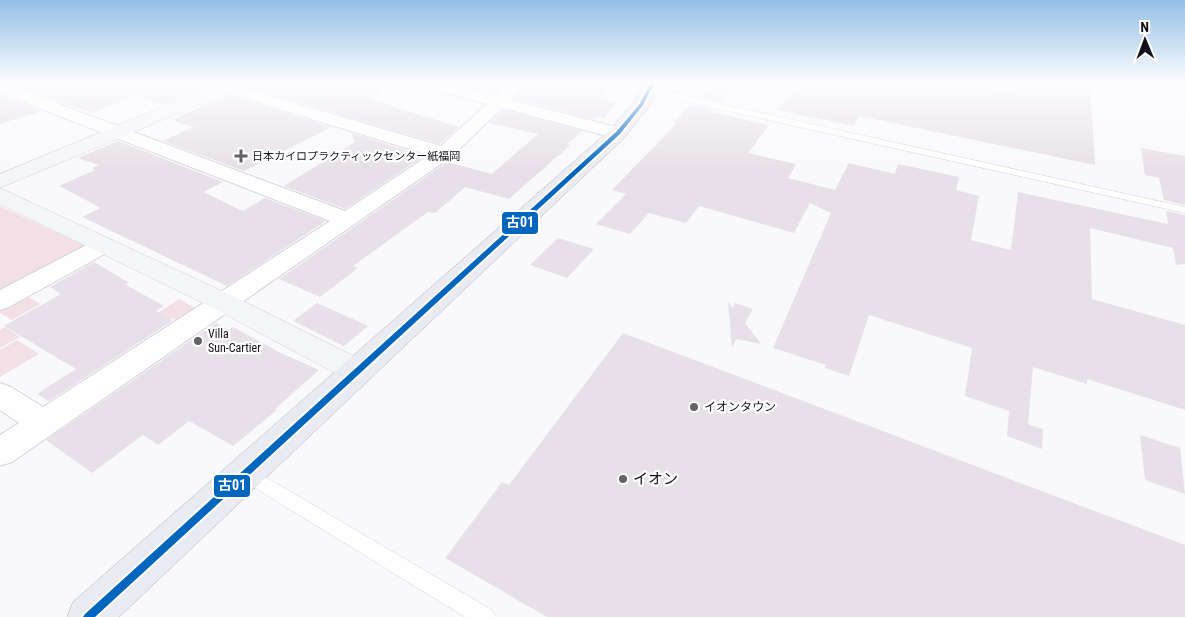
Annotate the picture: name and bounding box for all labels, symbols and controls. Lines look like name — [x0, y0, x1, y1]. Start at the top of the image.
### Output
north arrow — [1120, 15, 1170, 65]
text: N — [1140, 19, 1149, 35]
marker: 日本カイロプラクティックセンター紙福岡 — [234, 149, 248, 163]
place label: 日本カイロプラクティックセンター紙福岡 — [252, 150, 460, 163]
line badge: 古01 — [501, 211, 539, 235]
text: 古01 — [506, 214, 534, 230]
place label: Villa Sun-Cartier — [208, 327, 261, 355]
marker: Villa Sun-Cartier — [192, 335, 204, 347]
place label: イオンタウン — [704, 400, 776, 414]
marker: イオンタウン — [688, 401, 700, 413]
place label: イオン — [633, 470, 678, 488]
marker: イオン — [617, 473, 629, 485]
line badge: 古01 — [213, 474, 251, 498]
text: 古01 — [218, 477, 246, 493]

